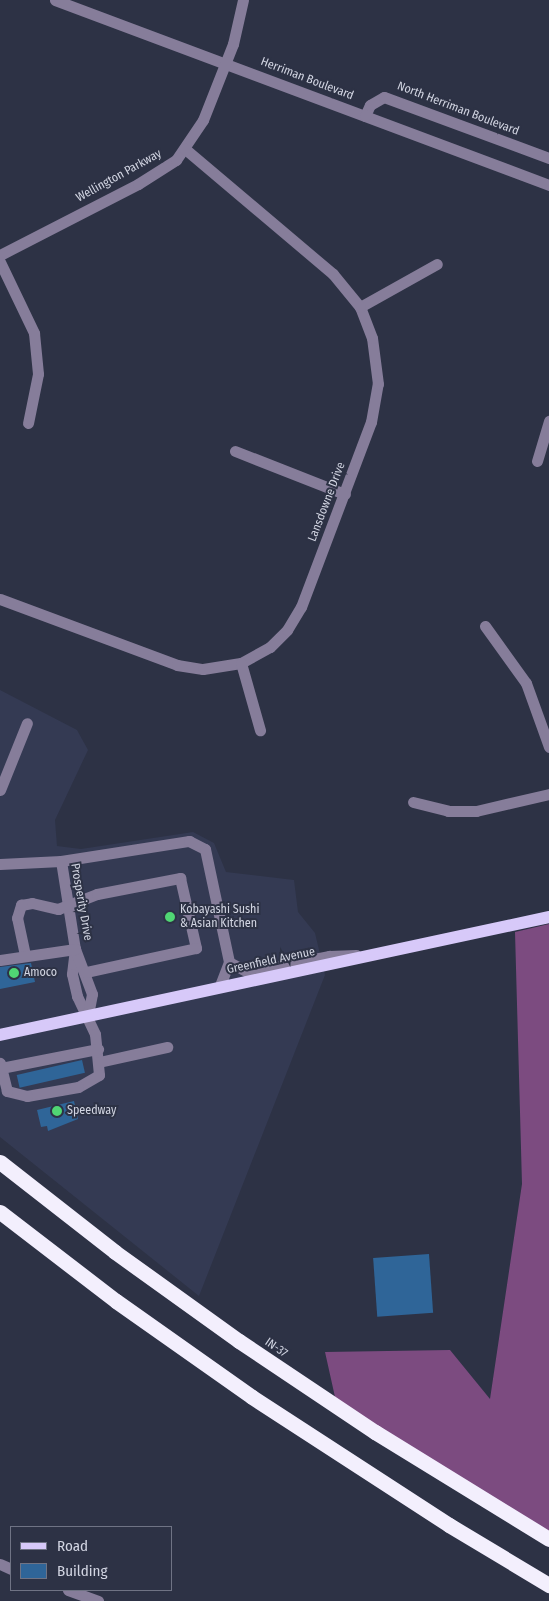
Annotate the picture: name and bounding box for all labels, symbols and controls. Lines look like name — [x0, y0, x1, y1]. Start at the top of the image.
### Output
street label: Herriman Boulevard — [259, 55, 355, 103]
street label: North Herriman Boulevard — [395, 79, 521, 139]
street label: Wellington Parkway — [74, 147, 164, 205]
street label: Lansdowne Drive — [305, 460, 349, 544]
street label: Prosperity Drive — [67, 862, 95, 942]
place label: Kobayashi Sushi & Asian Kitchen — [180, 903, 259, 931]
marker: Kobayashi Sushi & Asian Kitchen — [164, 911, 176, 923]
street label: Greenfield Avenue — [226, 945, 316, 977]
place label: Amoco — [24, 966, 57, 980]
marker: Amoco — [8, 967, 20, 979]
place label: Speedway — [67, 1104, 116, 1118]
marker: Speedway — [51, 1105, 63, 1117]
street label: IN-37 — [262, 1335, 290, 1361]
legend — [10, 1526, 172, 1591]
text: Road — [57, 1537, 88, 1555]
text: Building — [57, 1562, 108, 1580]

